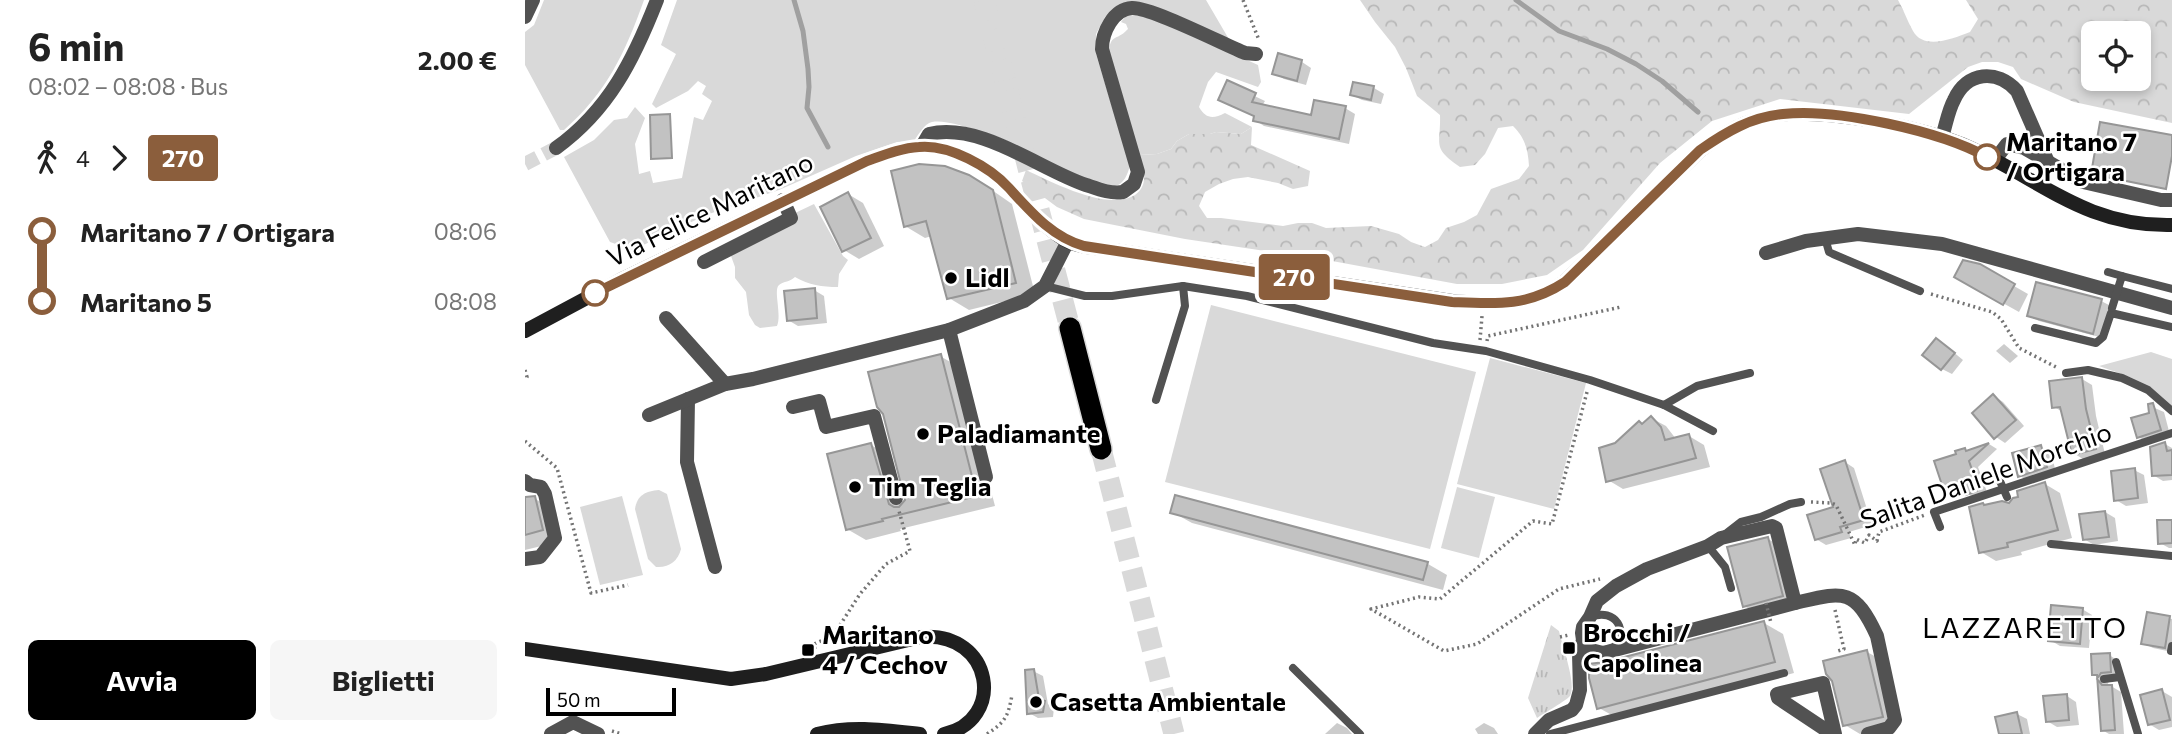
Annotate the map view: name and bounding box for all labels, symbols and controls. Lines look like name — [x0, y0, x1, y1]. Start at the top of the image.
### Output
map controls — [2081, 21, 2151, 91]
button: locate — [2081, 21, 2151, 91]
text: 6 min — [28, 22, 124, 69]
text: 2.00 € — [418, 44, 497, 75]
text: 08:02 – 08:08 · Bus — [28, 72, 228, 100]
place label: Maritano 7 / Ortigara — [2006, 125, 2137, 186]
icon: walk — [28, 139, 66, 177]
icon: forward — [100, 139, 138, 177]
text: 270 — [162, 143, 204, 172]
text: 4 — [76, 144, 90, 172]
marker: Maritano 7 / Ortigara — [1974, 144, 2000, 170]
street label: Via Felice Maritano — [601, 145, 818, 272]
text: Maritano 7 / Ortigara — [80, 216, 335, 247]
text: 08:06 — [434, 217, 497, 245]
line badge: 270 — [1254, 254, 1334, 300]
place label: Lidl — [965, 261, 1010, 292]
text: 270 — [1273, 262, 1315, 291]
marker: Lidl — [943, 270, 959, 286]
unlabelled marker — [582, 280, 608, 306]
text: Maritano 5 — [80, 286, 212, 317]
text: 08:08 — [434, 287, 497, 315]
street label: Salita Daniele Morchio — [1856, 415, 2115, 534]
place label: Paladiamante — [937, 417, 1101, 448]
marker: Paladiamante — [915, 426, 931, 442]
place label: Tim Teglia — [869, 470, 992, 501]
marker: Tim Teglia — [847, 479, 863, 495]
district label: LAZZARETTO — [1922, 610, 2128, 644]
place label: Brocchi / Capolinea — [1583, 616, 1702, 677]
place label: Maritano 4 / Cechov — [822, 618, 948, 679]
button: Avvia — [28, 640, 256, 720]
button: Biglietti — [270, 640, 497, 720]
marker: Brocchi / Capolinea — [1561, 640, 1577, 656]
marker: Maritano 4 / Cechov — [800, 642, 816, 658]
scale bar — [546, 685, 675, 717]
place label: Casetta Ambientale — [1050, 685, 1286, 716]
text: 50 m — [557, 688, 601, 711]
marker: Casetta Ambientale — [1028, 694, 1044, 710]

